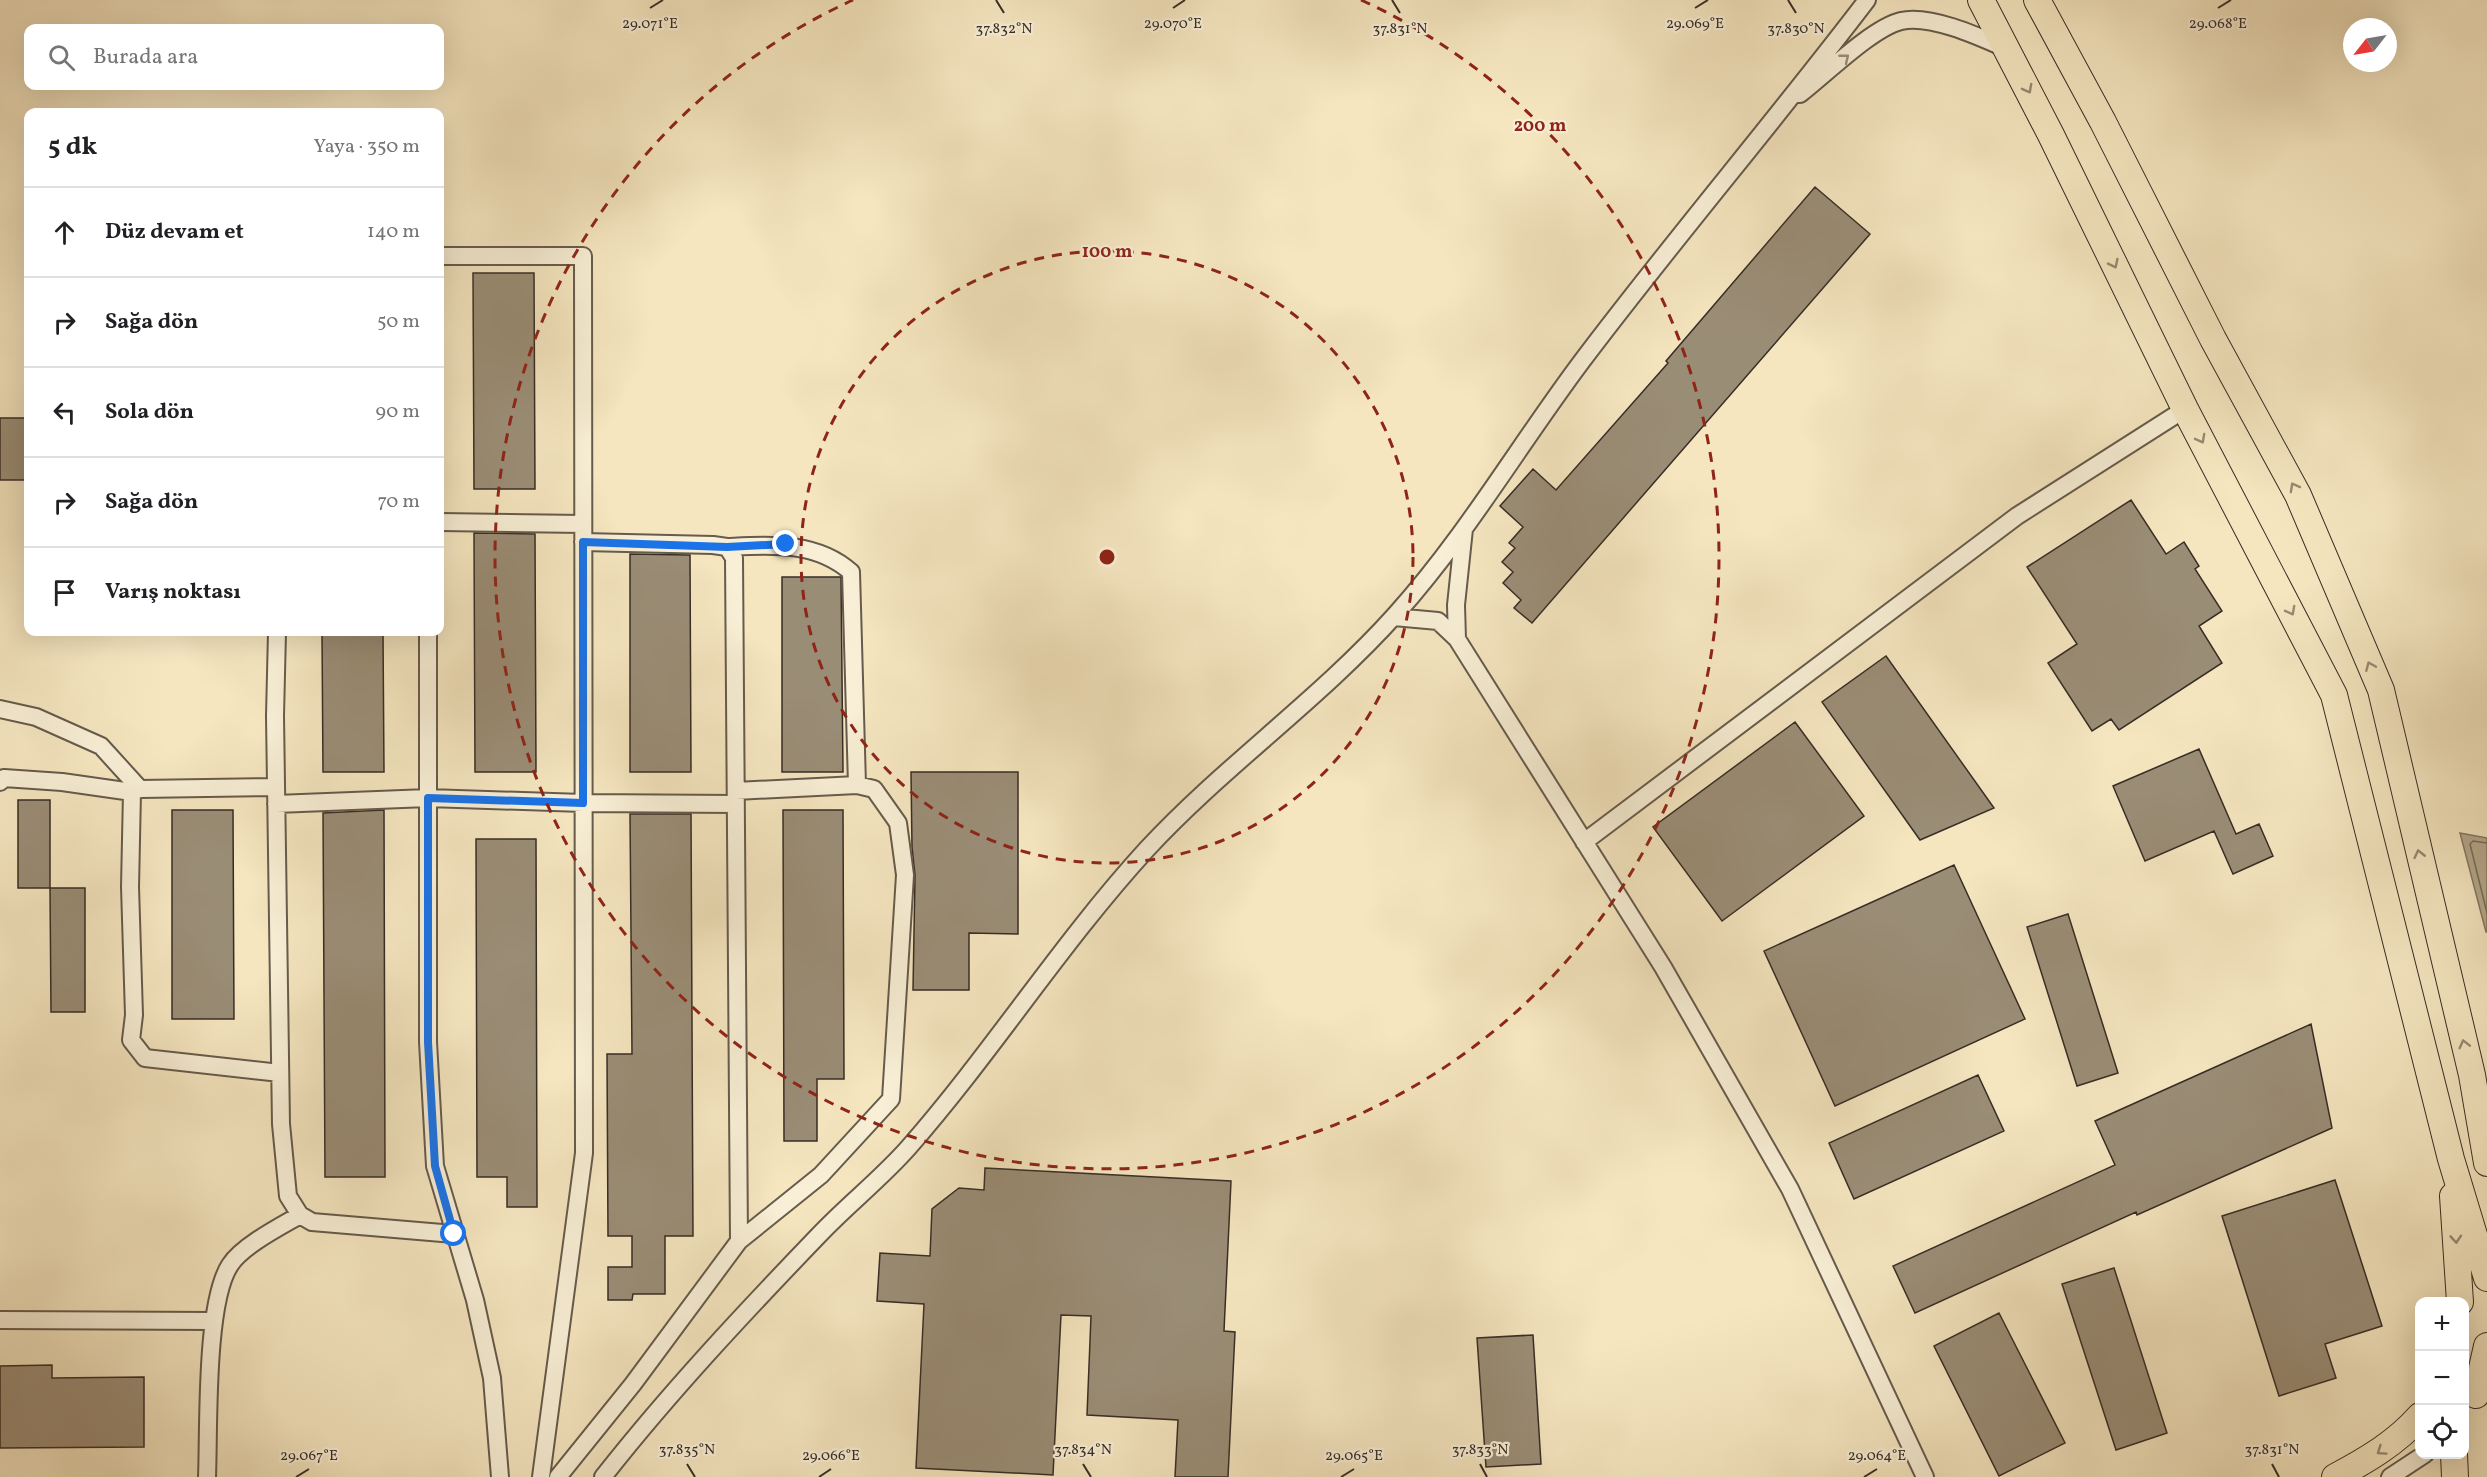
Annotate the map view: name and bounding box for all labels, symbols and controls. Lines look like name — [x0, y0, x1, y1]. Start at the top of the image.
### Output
text: 29.071°E — [622, 14, 678, 35]
text: 29.070°E — [1144, 14, 1202, 35]
text: 29.069°E — [1666, 14, 1724, 35]
text: 29.068°E — [2189, 14, 2247, 35]
north arrow — [2343, 18, 2397, 72]
text: 37.832°N — [976, 19, 1032, 40]
text: 37.831°N — [1373, 19, 1427, 40]
text: 37.830°N — [1767, 19, 1825, 40]
search box — [24, 24, 444, 90]
icon: search — [45, 41, 78, 74]
text: Burada ara — [93, 42, 198, 73]
one-way arrow — [1838, 54, 1849, 65]
one-way arrow — [2021, 82, 2032, 93]
text: 200 m — [1514, 114, 1566, 139]
text: 5 dk — [48, 129, 97, 165]
text: Yaya · 350 m — [313, 133, 420, 161]
icon: ahead — [48, 216, 81, 249]
text: Düz devam et — [105, 217, 244, 248]
text: 140 m — [367, 218, 420, 246]
text: 100 m — [1082, 240, 1132, 265]
one-way arrow — [2107, 257, 2119, 268]
icon: right — [48, 306, 81, 339]
text: Sağa dön — [105, 307, 198, 338]
text: 50 m — [377, 308, 420, 336]
icon: left — [48, 396, 81, 429]
text: Sola dön — [105, 397, 194, 428]
text: 90 m — [376, 398, 420, 426]
one-way arrow — [2193, 432, 2205, 443]
one-way arrow — [2290, 482, 2301, 493]
icon: right — [48, 486, 81, 519]
text: Sağa dön — [105, 487, 198, 518]
text: 70 m — [377, 488, 420, 516]
route end — [772, 530, 798, 556]
centre of rings — [1097, 547, 1117, 567]
icon: arrive — [48, 576, 81, 609]
text: Varış noktası — [105, 577, 241, 608]
one-way arrow — [2284, 605, 2295, 616]
one-way arrow — [2365, 661, 2377, 672]
one-way arrow — [2413, 850, 2426, 860]
one-way arrow — [2458, 1039, 2471, 1049]
route start — [440, 1220, 466, 1246]
one-way arrow — [2449, 1234, 2462, 1243]
map controls — [2415, 1297, 2469, 1459]
button: + — [2415, 1297, 2469, 1351]
button: − — [2415, 1351, 2469, 1405]
button: locate — [2415, 1405, 2469, 1459]
text: 37.835°N — [659, 1440, 715, 1461]
text: 37.834°N — [1054, 1440, 1112, 1461]
text: 37.833°N — [1452, 1440, 1508, 1461]
text: 37.831°N — [2245, 1440, 2299, 1461]
one-way arrow — [2376, 1444, 2387, 1455]
text: 29.067°E — [280, 1446, 338, 1467]
text: 29.066°E — [802, 1446, 860, 1467]
text: 29.065°E — [1325, 1446, 1383, 1467]
text: 29.064°E — [1848, 1446, 1906, 1467]

